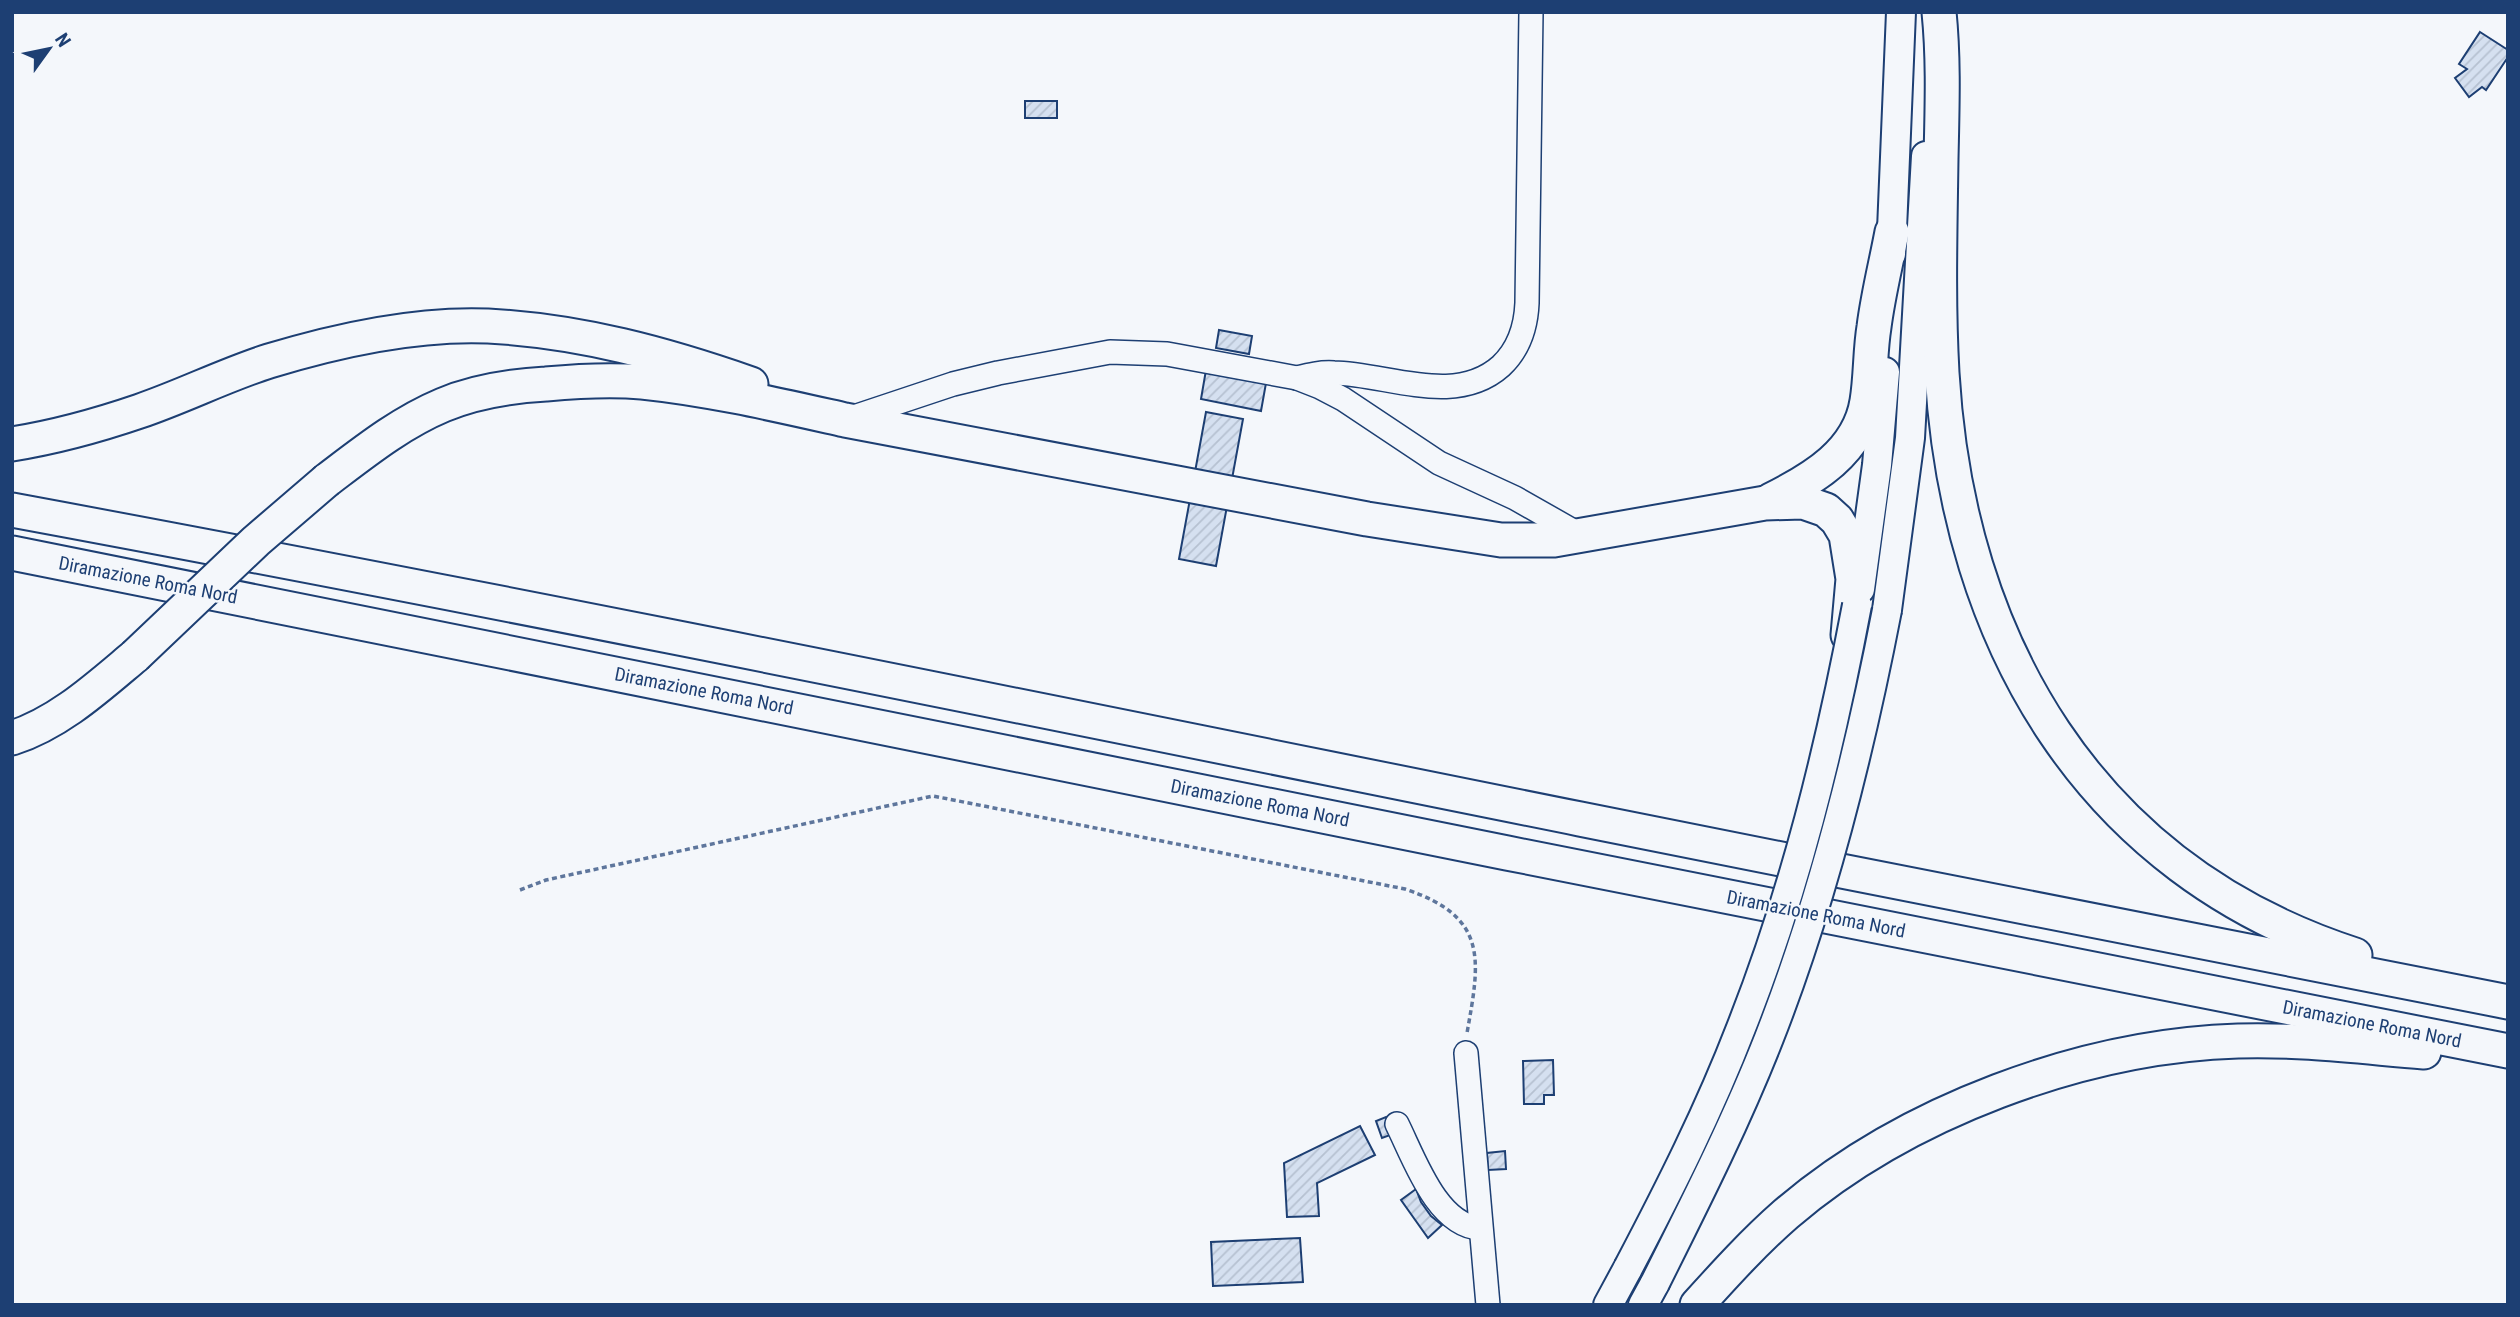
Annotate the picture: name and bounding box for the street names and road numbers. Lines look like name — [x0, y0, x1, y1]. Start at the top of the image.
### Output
street label: Diramazione Roma Nord — [57, 551, 239, 609]
street label: Diramazione Roma Nord — [613, 662, 795, 720]
street label: Diramazione Roma Nord — [1169, 774, 1351, 832]
street label: Diramazione Roma Nord — [1725, 885, 1907, 943]
street label: Diramazione Roma Nord — [2281, 995, 2463, 1053]

